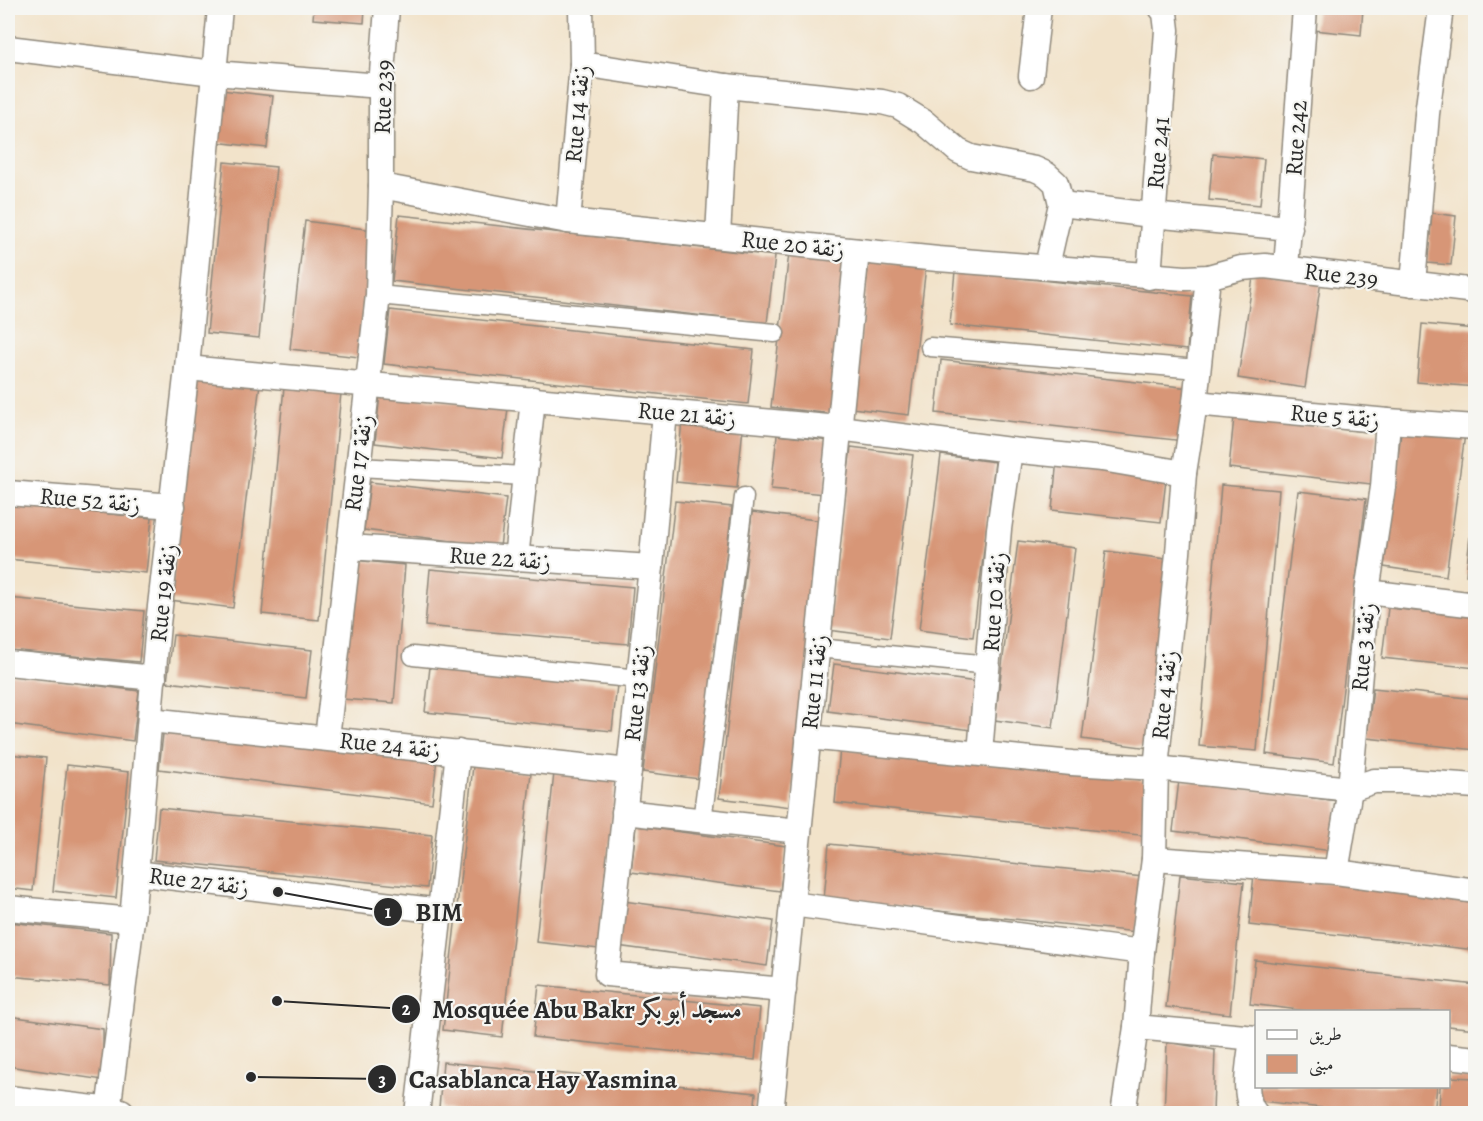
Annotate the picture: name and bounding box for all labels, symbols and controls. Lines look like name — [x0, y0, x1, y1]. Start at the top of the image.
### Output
street label: Rue 239 — [366, 59, 400, 135]
street label: Rue 14 زنقة — [557, 64, 597, 164]
street label: Rue 242 — [1277, 99, 1315, 177]
street label: Rue 241 — [1139, 115, 1177, 191]
street label: Rue 20 زنقة — [740, 223, 846, 265]
street label: Rue 239 — [1302, 255, 1380, 295]
street label: Rue 21 زنقة — [636, 394, 738, 434]
street label: Rue 5 زنقة — [1289, 396, 1381, 436]
street label: Rue 17 زنقة — [336, 413, 380, 513]
street label: Rue 52 زنقة — [38, 480, 142, 520]
street label: Rue 22 زنقة — [448, 538, 552, 578]
street label: Rue 19 زنقة — [142, 542, 184, 644]
street label: Rue 10 زنقة — [975, 551, 1013, 653]
street label: Rue 3 زنقة — [1343, 601, 1383, 693]
street label: Rue 11 زنقة — [793, 633, 835, 731]
street label: Rue 13 زنقة — [616, 643, 658, 743]
street label: Rue 4 زنقة — [1143, 648, 1185, 742]
street label: Rue 24 زنقة — [338, 724, 442, 766]
street label: Rue 27 زنقة — [147, 859, 251, 903]
callout: BIM — [373, 890, 475, 934]
text: BIM — [415, 895, 463, 930]
text: 1 — [385, 900, 392, 924]
callout: Mosquée Abu Bakr مسجد أبو بكر — [391, 987, 754, 1031]
text: Mosquée Abu Bakr مسجد أبو بكر — [432, 991, 742, 1027]
text: 2 — [402, 997, 411, 1021]
legend — [1255, 1010, 1450, 1088]
text: طريق — [1309, 1022, 1342, 1046]
text: مبنى — [1309, 1052, 1334, 1077]
callout: Casablanca Hay Yasmina — [367, 1057, 689, 1101]
text: Casablanca Hay Yasmina — [409, 1062, 678, 1097]
text: 3 — [378, 1068, 386, 1092]

